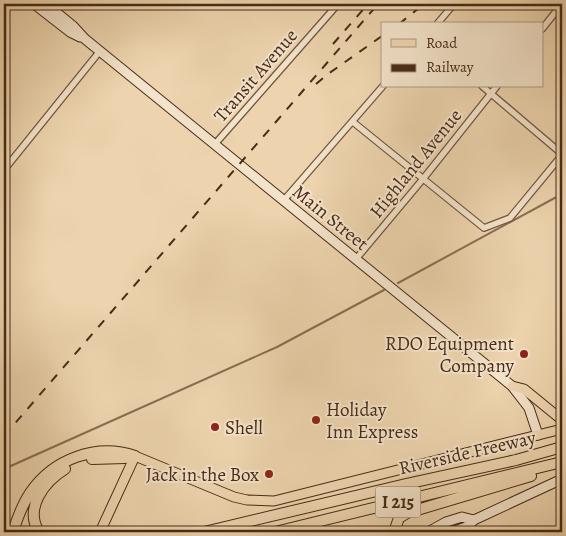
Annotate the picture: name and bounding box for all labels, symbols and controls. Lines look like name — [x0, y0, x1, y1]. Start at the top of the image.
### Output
legend — [381, 22, 544, 88]
street label: Transit Avenue — [208, 23, 304, 128]
text: Road — [426, 33, 458, 53]
text: Railway — [426, 57, 474, 77]
street label: Highland Avenue — [364, 104, 468, 224]
street label: Main Street — [287, 179, 374, 257]
place label: RDO Equipment Company — [385, 331, 515, 379]
marker: RDO Equipment Company — [518, 348, 530, 360]
place label: Holiday Inn Express — [326, 397, 418, 445]
marker: Holiday Inn Express — [310, 414, 322, 426]
place label: Shell — [225, 415, 263, 441]
marker: Shell — [209, 421, 221, 433]
street label: Riverside Freeway — [396, 424, 539, 481]
place label: Jack in the Box — [146, 462, 259, 488]
marker: Jack in the Box — [263, 468, 275, 480]
road number: I 215 — [376, 487, 420, 518]

